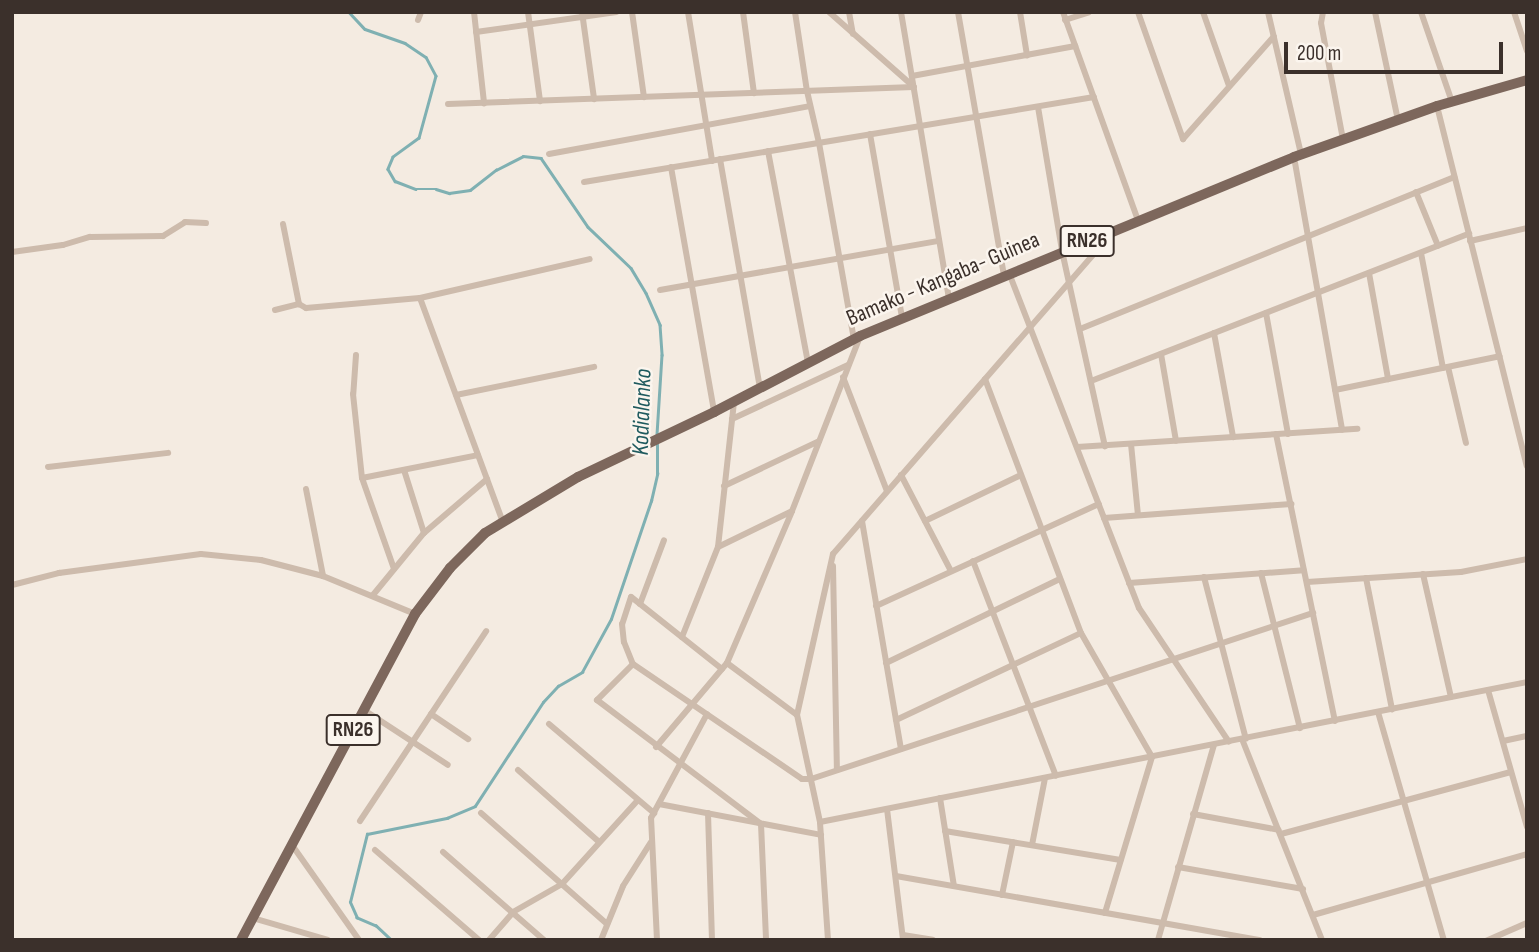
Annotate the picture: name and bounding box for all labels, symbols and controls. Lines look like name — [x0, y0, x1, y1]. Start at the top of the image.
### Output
scale bar — [1287, 28, 1506, 72]
text: 200 m — [1297, 41, 1341, 66]
road number: RN26 — [1059, 224, 1115, 258]
street label: Bamako - Kangaba- Guinea — [842, 226, 1044, 332]
water label: Kodialanko — [626, 368, 658, 456]
road number: RN26 — [325, 712, 381, 748]

